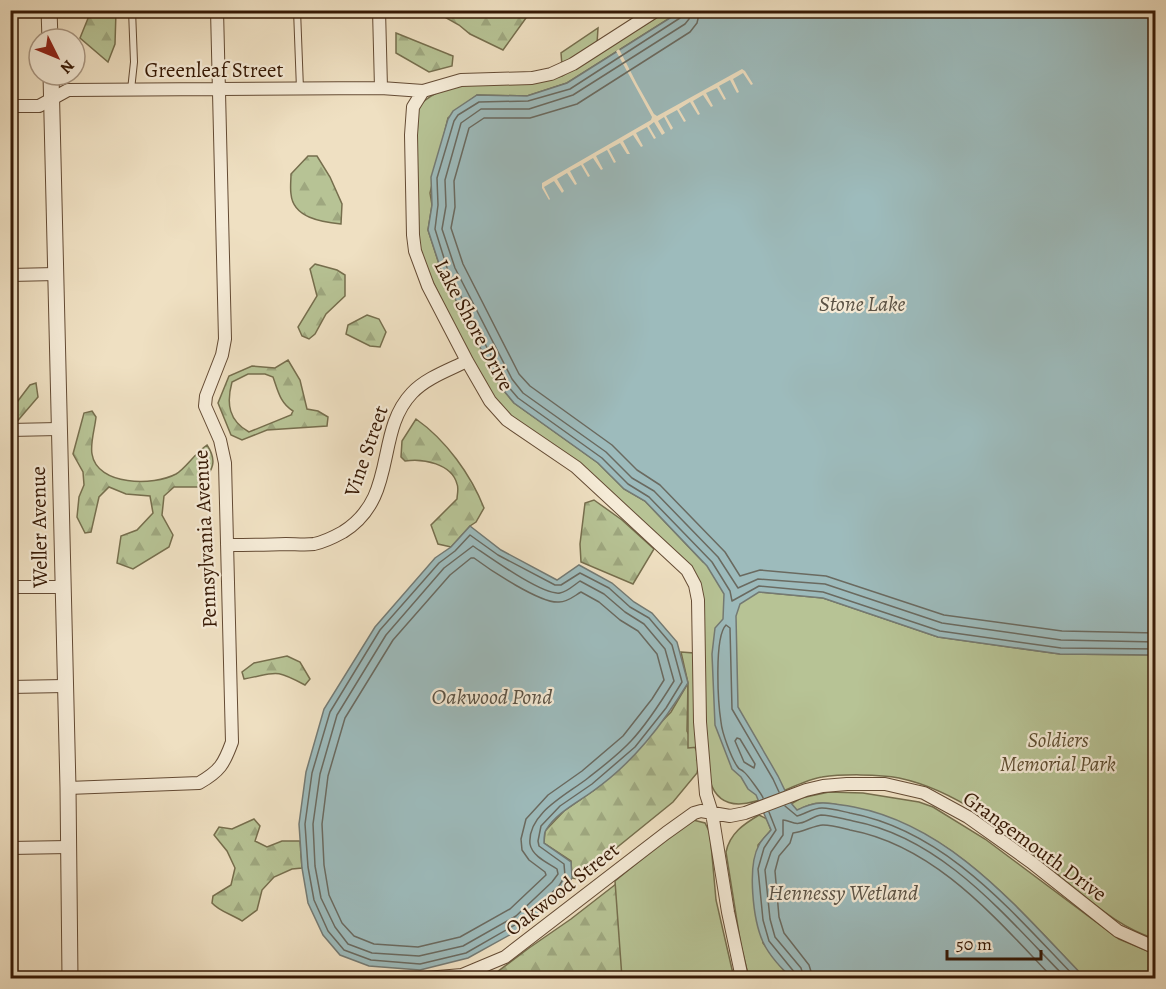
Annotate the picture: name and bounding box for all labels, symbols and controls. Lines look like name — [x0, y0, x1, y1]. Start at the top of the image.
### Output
north arrow — [27, 27, 87, 87]
text: N — [55, 55, 79, 79]
street label: Greenleaf Street — [145, 56, 283, 84]
street label: Lake Shore Drive — [428, 254, 520, 396]
water label: Stone Lake — [819, 289, 905, 319]
street label: Vine Street — [337, 402, 395, 501]
street label: Pennsylvania Avenue — [186, 449, 224, 629]
street label: Weller Avenue — [24, 466, 54, 589]
water label: Oakwood Pond — [432, 682, 552, 712]
park label: Soldiers Memorial Park — [1000, 726, 1116, 778]
street label: Grangemouth Drive — [957, 784, 1113, 908]
street label: Oakwood Street — [499, 836, 625, 942]
water label: Hennessy Wetland — [768, 878, 918, 908]
scale bar — [947, 923, 1042, 961]
text: 50 m — [956, 932, 992, 956]

